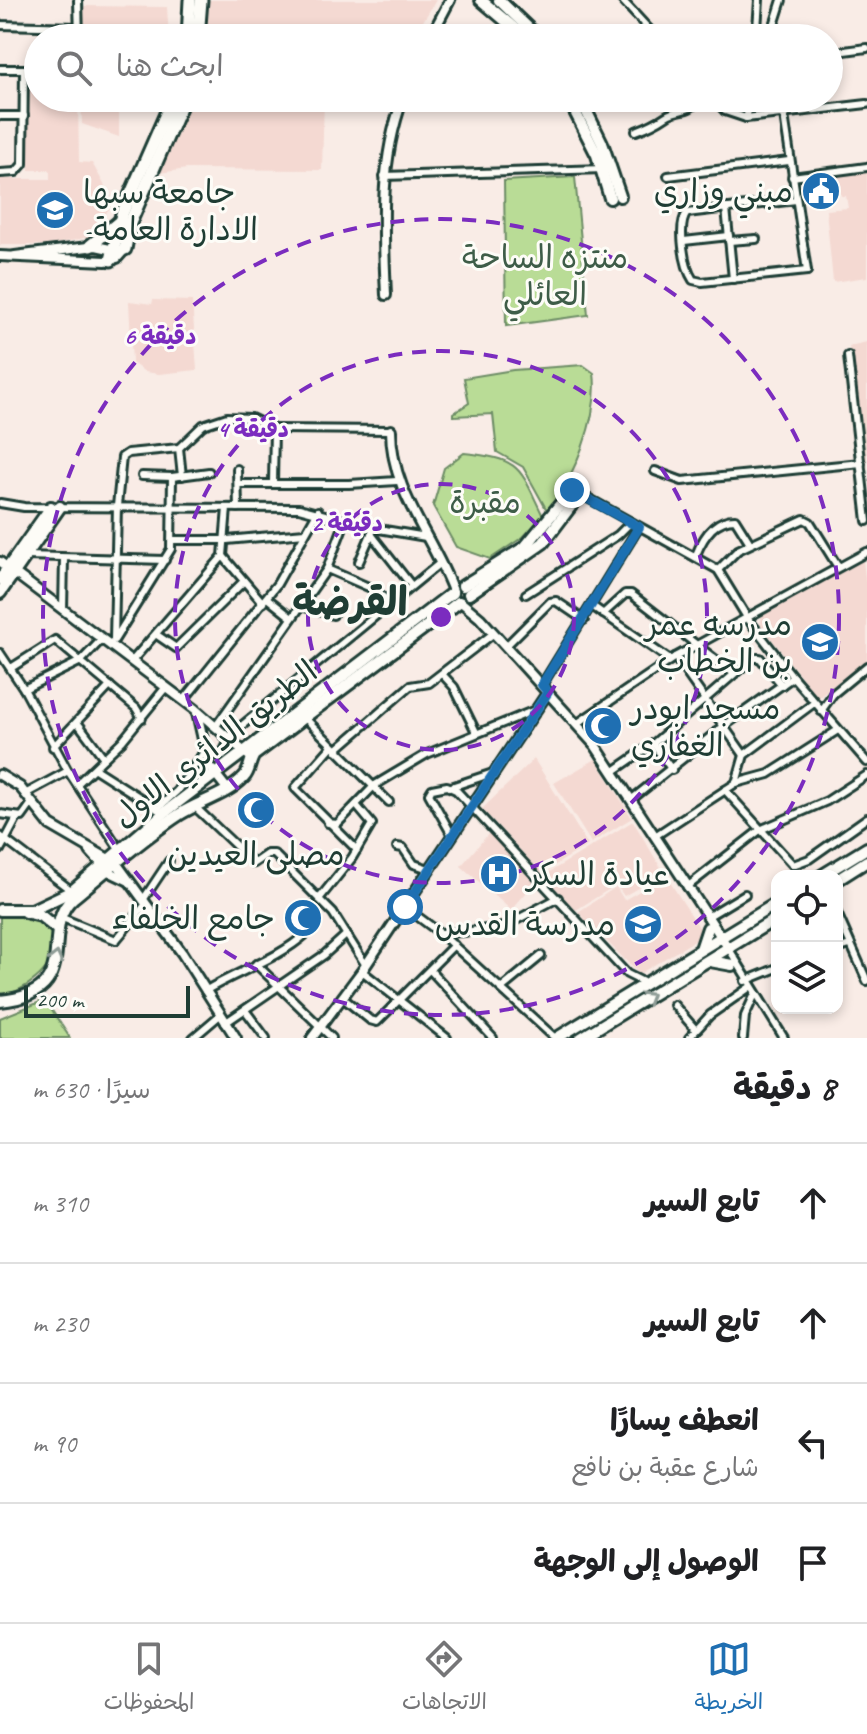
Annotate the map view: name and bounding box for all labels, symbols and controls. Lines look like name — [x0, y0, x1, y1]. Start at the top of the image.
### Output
search box — [24, 24, 843, 112]
icon: search — [52, 46, 96, 90]
text: ابحث هنا — [116, 47, 224, 85]
public building icon: مبني وزاري — [800, 170, 842, 212]
place label: مبني وزاري — [654, 171, 793, 219]
place label: جامعة سبها -الادارة العامة — [83, 172, 258, 250]
school or university icon: جامعة سبها -الادارة العامة — [34, 189, 76, 231]
park label: منتزه الساحة العائلي — [462, 237, 628, 322]
text: 6 دقيقة — [124, 321, 196, 351]
text: 4 دقيقة — [217, 414, 289, 444]
route end — [554, 472, 590, 508]
park label: مقبرة — [449, 482, 521, 523]
text: 2 دقيقة — [311, 508, 383, 538]
district label: القرضة — [292, 577, 408, 627]
centre of rings — [427, 603, 455, 631]
place label: مدرسه عمر بن الخطاب — [642, 604, 792, 682]
school or university icon: مدرسه عمر بن الخطاب — [799, 621, 841, 663]
street label: الطريق الدائري الاول — [104, 651, 327, 838]
place label: مسجد ابودر الغفاري — [628, 688, 780, 768]
mosque icon: مسجد ابودر الغفاري — [582, 705, 624, 747]
mosque icon: مصلى العيدين — [235, 789, 277, 831]
place label: مصلى العيدين — [167, 834, 345, 875]
hospital icon: عيادة السكر — [478, 853, 520, 895]
place label: عيادة السكر — [524, 854, 670, 895]
map controls — [771, 870, 843, 1014]
button: locate — [771, 870, 843, 942]
route start — [387, 889, 423, 925]
mosque icon: جامع الخلفاء — [282, 897, 324, 939]
place label: جامع الخلفاء — [112, 898, 275, 941]
school or university icon: مدرسة القدس — [622, 903, 664, 945]
place label: مدرسة القدس — [435, 904, 615, 945]
button: layers — [771, 942, 843, 1014]
one-way arrow — [46, 950, 63, 964]
scale bar — [24, 982, 190, 1018]
text: 200 m — [36, 986, 83, 1014]
one-way arrow — [639, 992, 654, 1007]
text: 8 دقيقة — [733, 1066, 835, 1109]
text: سيرًا · 630 m — [32, 1073, 151, 1106]
icon: ahead — [791, 1181, 835, 1225]
text: تابع السير — [645, 1182, 759, 1220]
text: 310 m — [32, 1187, 88, 1220]
icon: ahead — [791, 1301, 835, 1345]
text: تابع السير — [645, 1302, 759, 1340]
text: 230 m — [32, 1307, 88, 1340]
text: انعطف يسارًا — [610, 1401, 759, 1439]
icon: left — [791, 1421, 835, 1465]
text: 90 m — [32, 1427, 76, 1460]
text: شارع عقبة بن نافع — [571, 1451, 759, 1484]
icon: arrive — [791, 1541, 835, 1585]
text: الوصول إلى الوجهة — [534, 1542, 759, 1580]
tab: المحفوظات — [104, 1637, 194, 1721]
tab: الاتجاهات — [402, 1637, 487, 1721]
tab: الخريطة — [695, 1637, 763, 1721]

